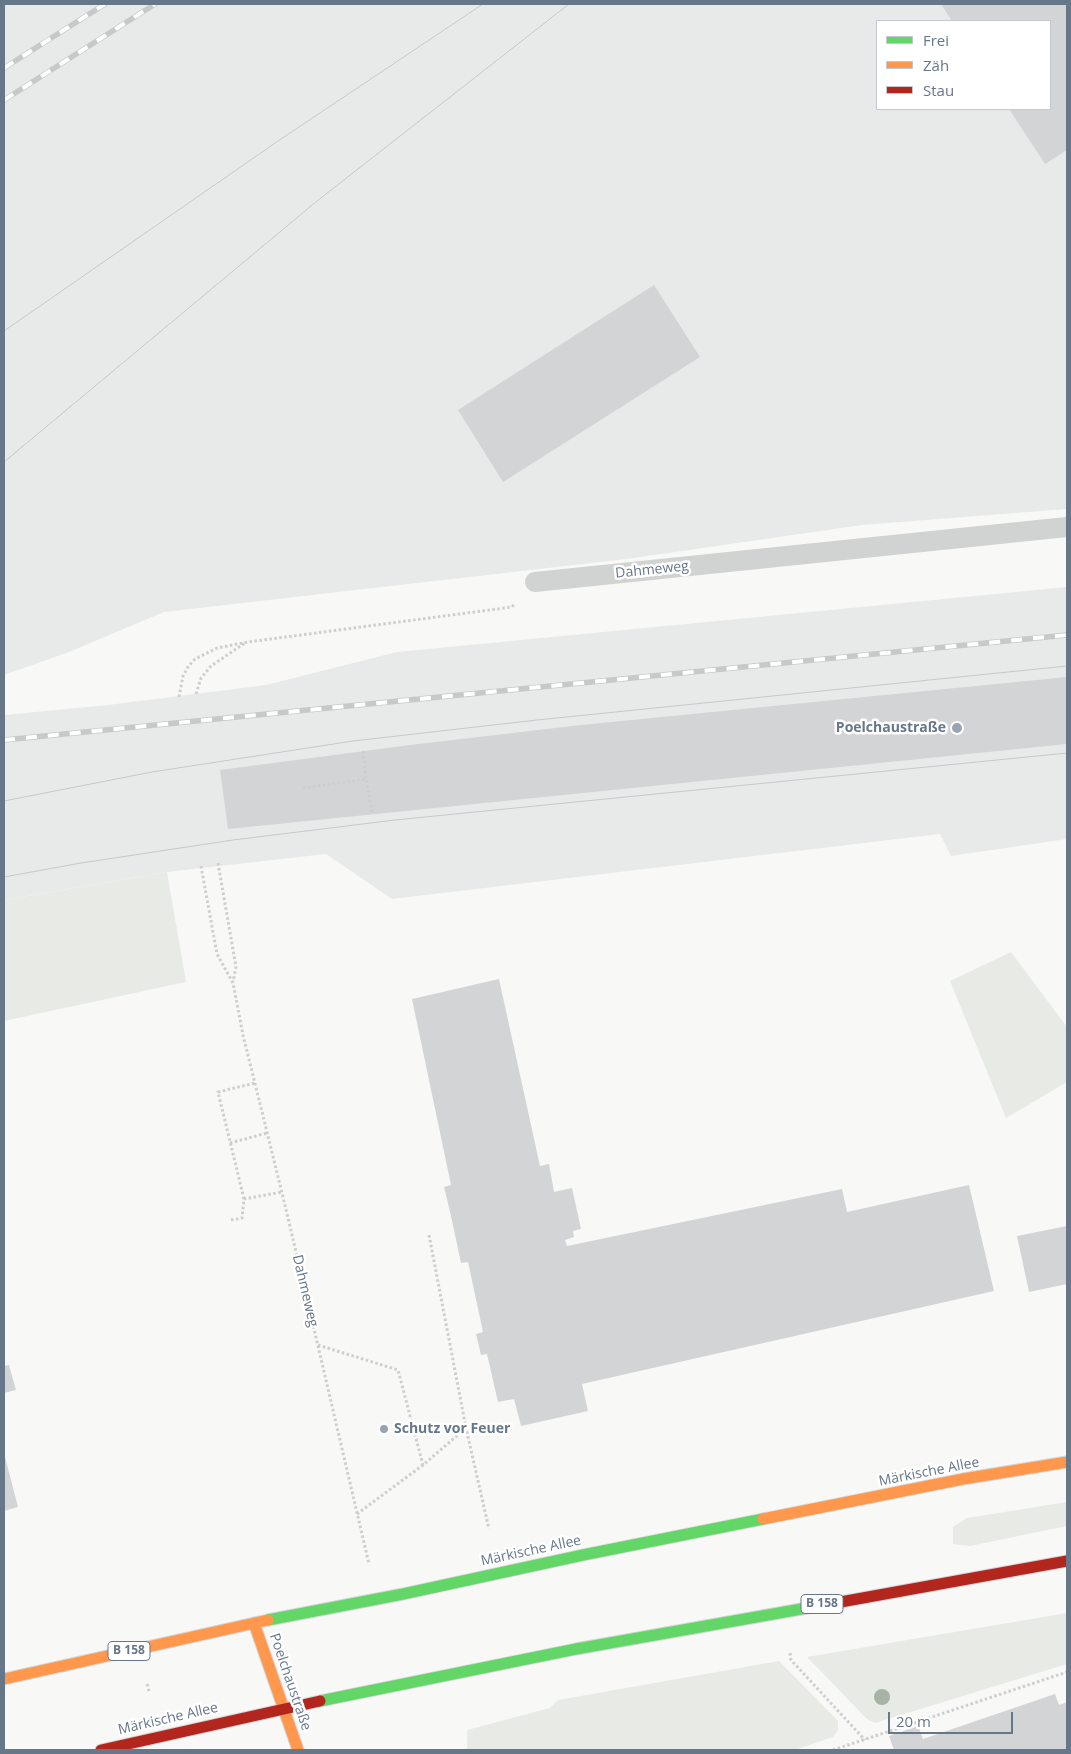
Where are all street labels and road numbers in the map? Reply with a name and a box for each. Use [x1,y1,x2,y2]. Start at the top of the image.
street label: Dahmeweg [614,558,690,582]
street label: Dahmeweg [289,1253,321,1329]
street label: Märkische Allee [877,1454,981,1490]
street label: Märkische Allee [479,1532,583,1570]
road number: B 158 [801,1595,843,1614]
street label: Poelchaustraße [266,1631,314,1733]
road number: B 158 [108,1642,150,1660]
street label: Märkische Allee [116,1699,220,1739]

